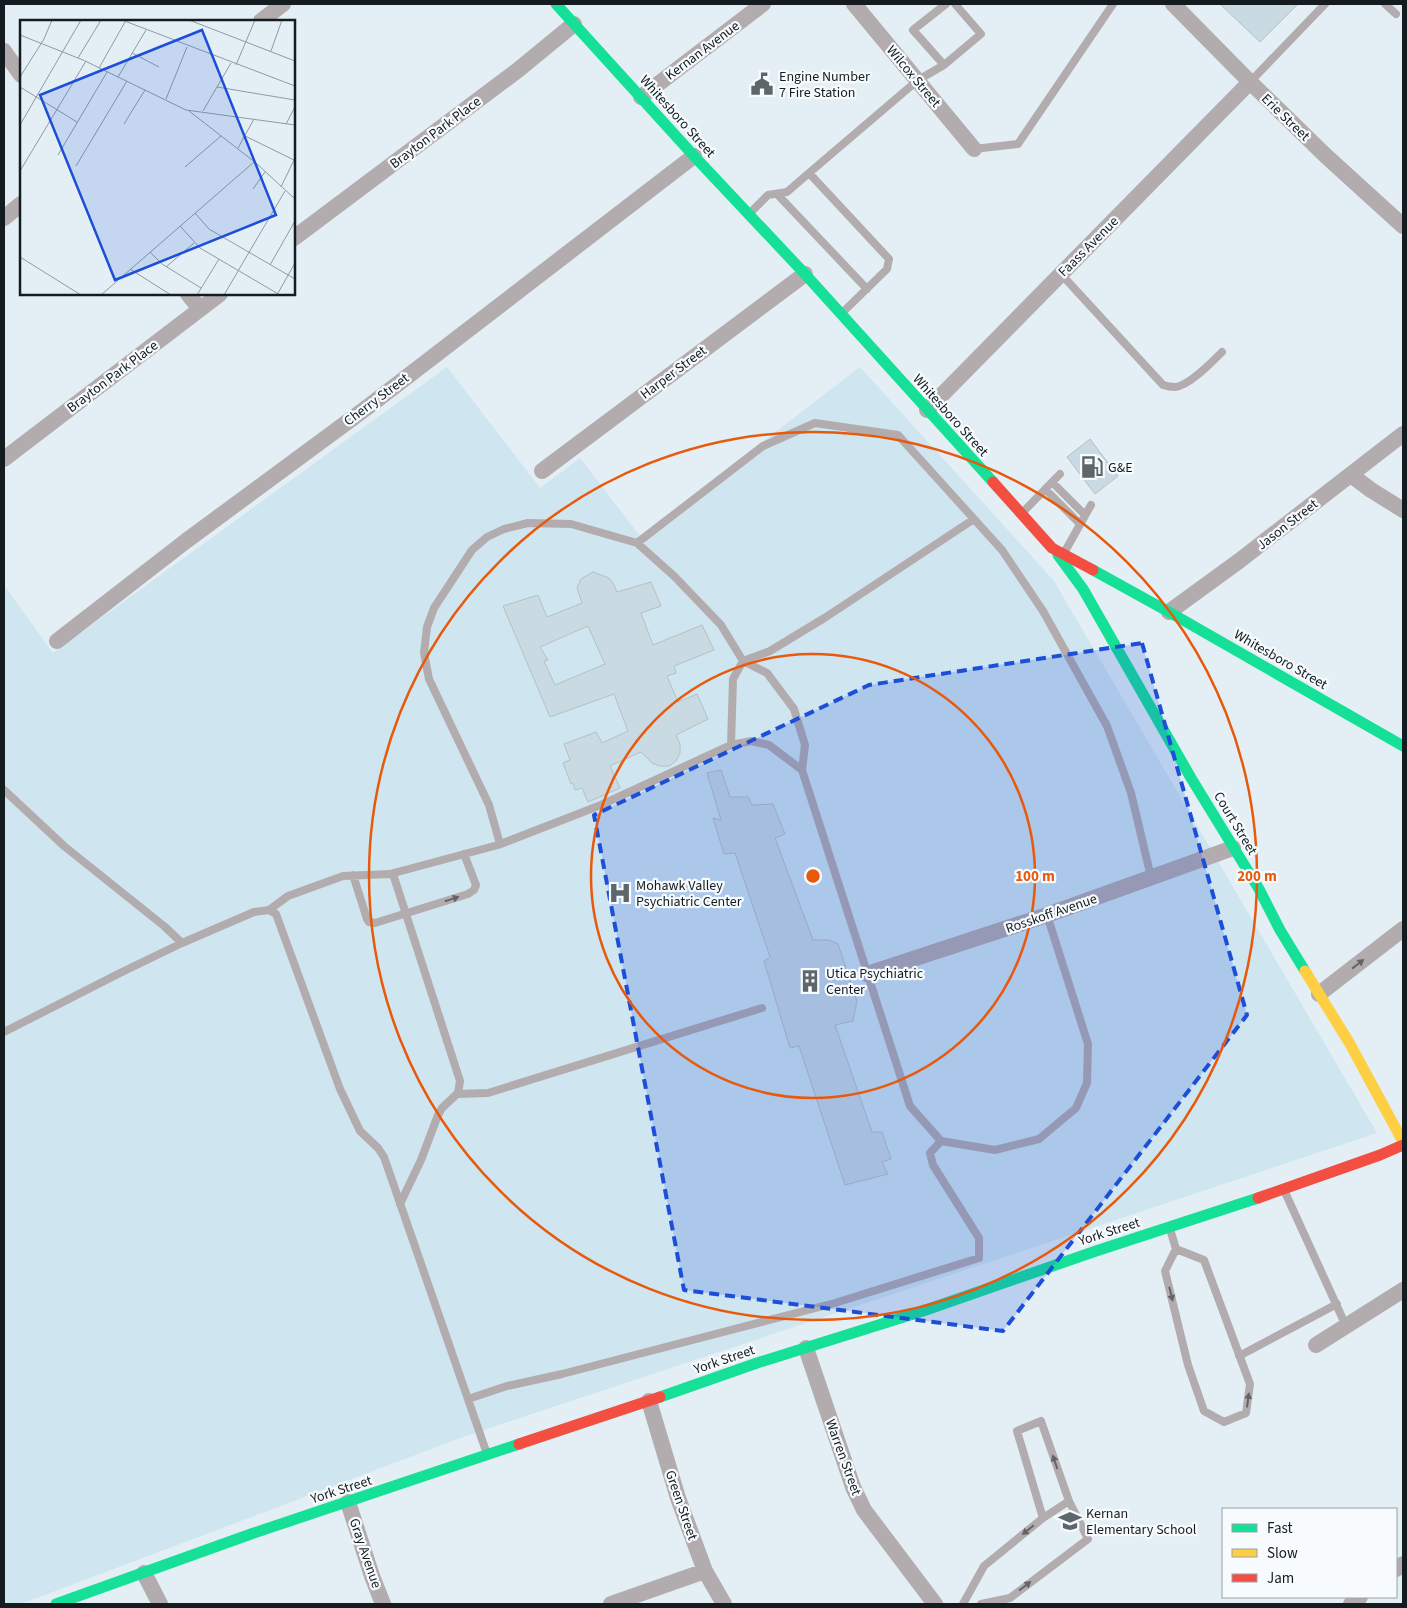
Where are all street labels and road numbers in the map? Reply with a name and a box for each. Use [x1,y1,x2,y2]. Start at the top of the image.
street label: Kernan Avenue [661,16,744,85]
street label: Wilcox Street [881,41,945,112]
street label: Whitesboro Street [635,71,720,163]
street label: Erie Street [1257,90,1314,146]
street label: Brayton Park Place [386,92,485,174]
street label: Faass Avenue [1054,212,1123,281]
street label: Brayton Park Place [63,336,162,418]
street label: Harper Street [636,341,711,404]
street label: Cherry Street [340,368,414,431]
street label: Whitesboro Street [908,370,993,462]
street label: Jason Street [1253,494,1323,555]
street label: Whitesboro Street [1230,625,1331,695]
street label: Court Street [1208,788,1262,859]
street label: Rosskoff Avenue [1003,889,1100,939]
street label: York Street [1075,1213,1143,1252]
street label: York Street [690,1340,758,1380]
street label: Warren Street [820,1416,866,1499]
street label: Green Street [660,1468,702,1543]
street label: York Street [307,1471,375,1510]
street label: Gray Avenue [344,1516,386,1591]

